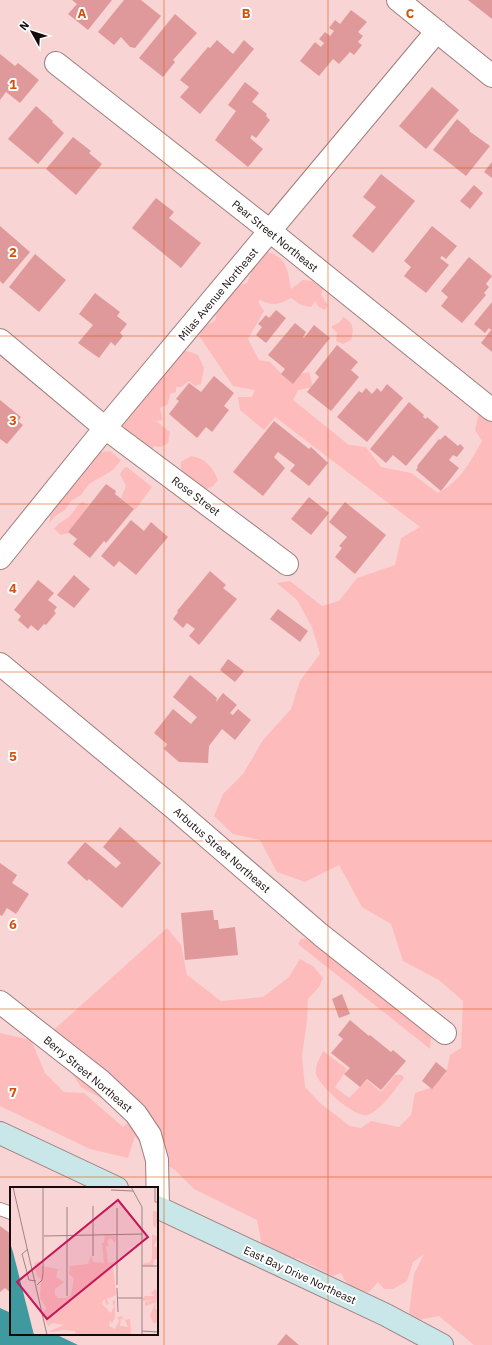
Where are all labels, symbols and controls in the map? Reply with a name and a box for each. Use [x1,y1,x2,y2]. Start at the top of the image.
text: A [78,5,87,22]
text: B [242,5,251,22]
text: C [406,5,415,22]
north arrow [12,12,52,52]
text: N [16,18,32,33]
text: 1 [9,76,17,93]
street label: Pear Street Northeast [229,197,321,275]
text: 2 [9,244,17,261]
street label: Milas Avenue Northeast [175,245,261,343]
text: 3 [9,412,17,429]
street label: Rose Street [169,473,223,519]
text: 4 [9,580,17,597]
text: 5 [9,748,17,765]
street label: Arbutus Street Northeast [171,804,273,896]
text: 6 [9,916,17,933]
street label: Berry Street Northeast [41,1033,135,1115]
text: 7 [9,1084,17,1101]
inset map [10,1187,158,1335]
street label: East Bay Drive Northeast [242,1243,359,1307]

